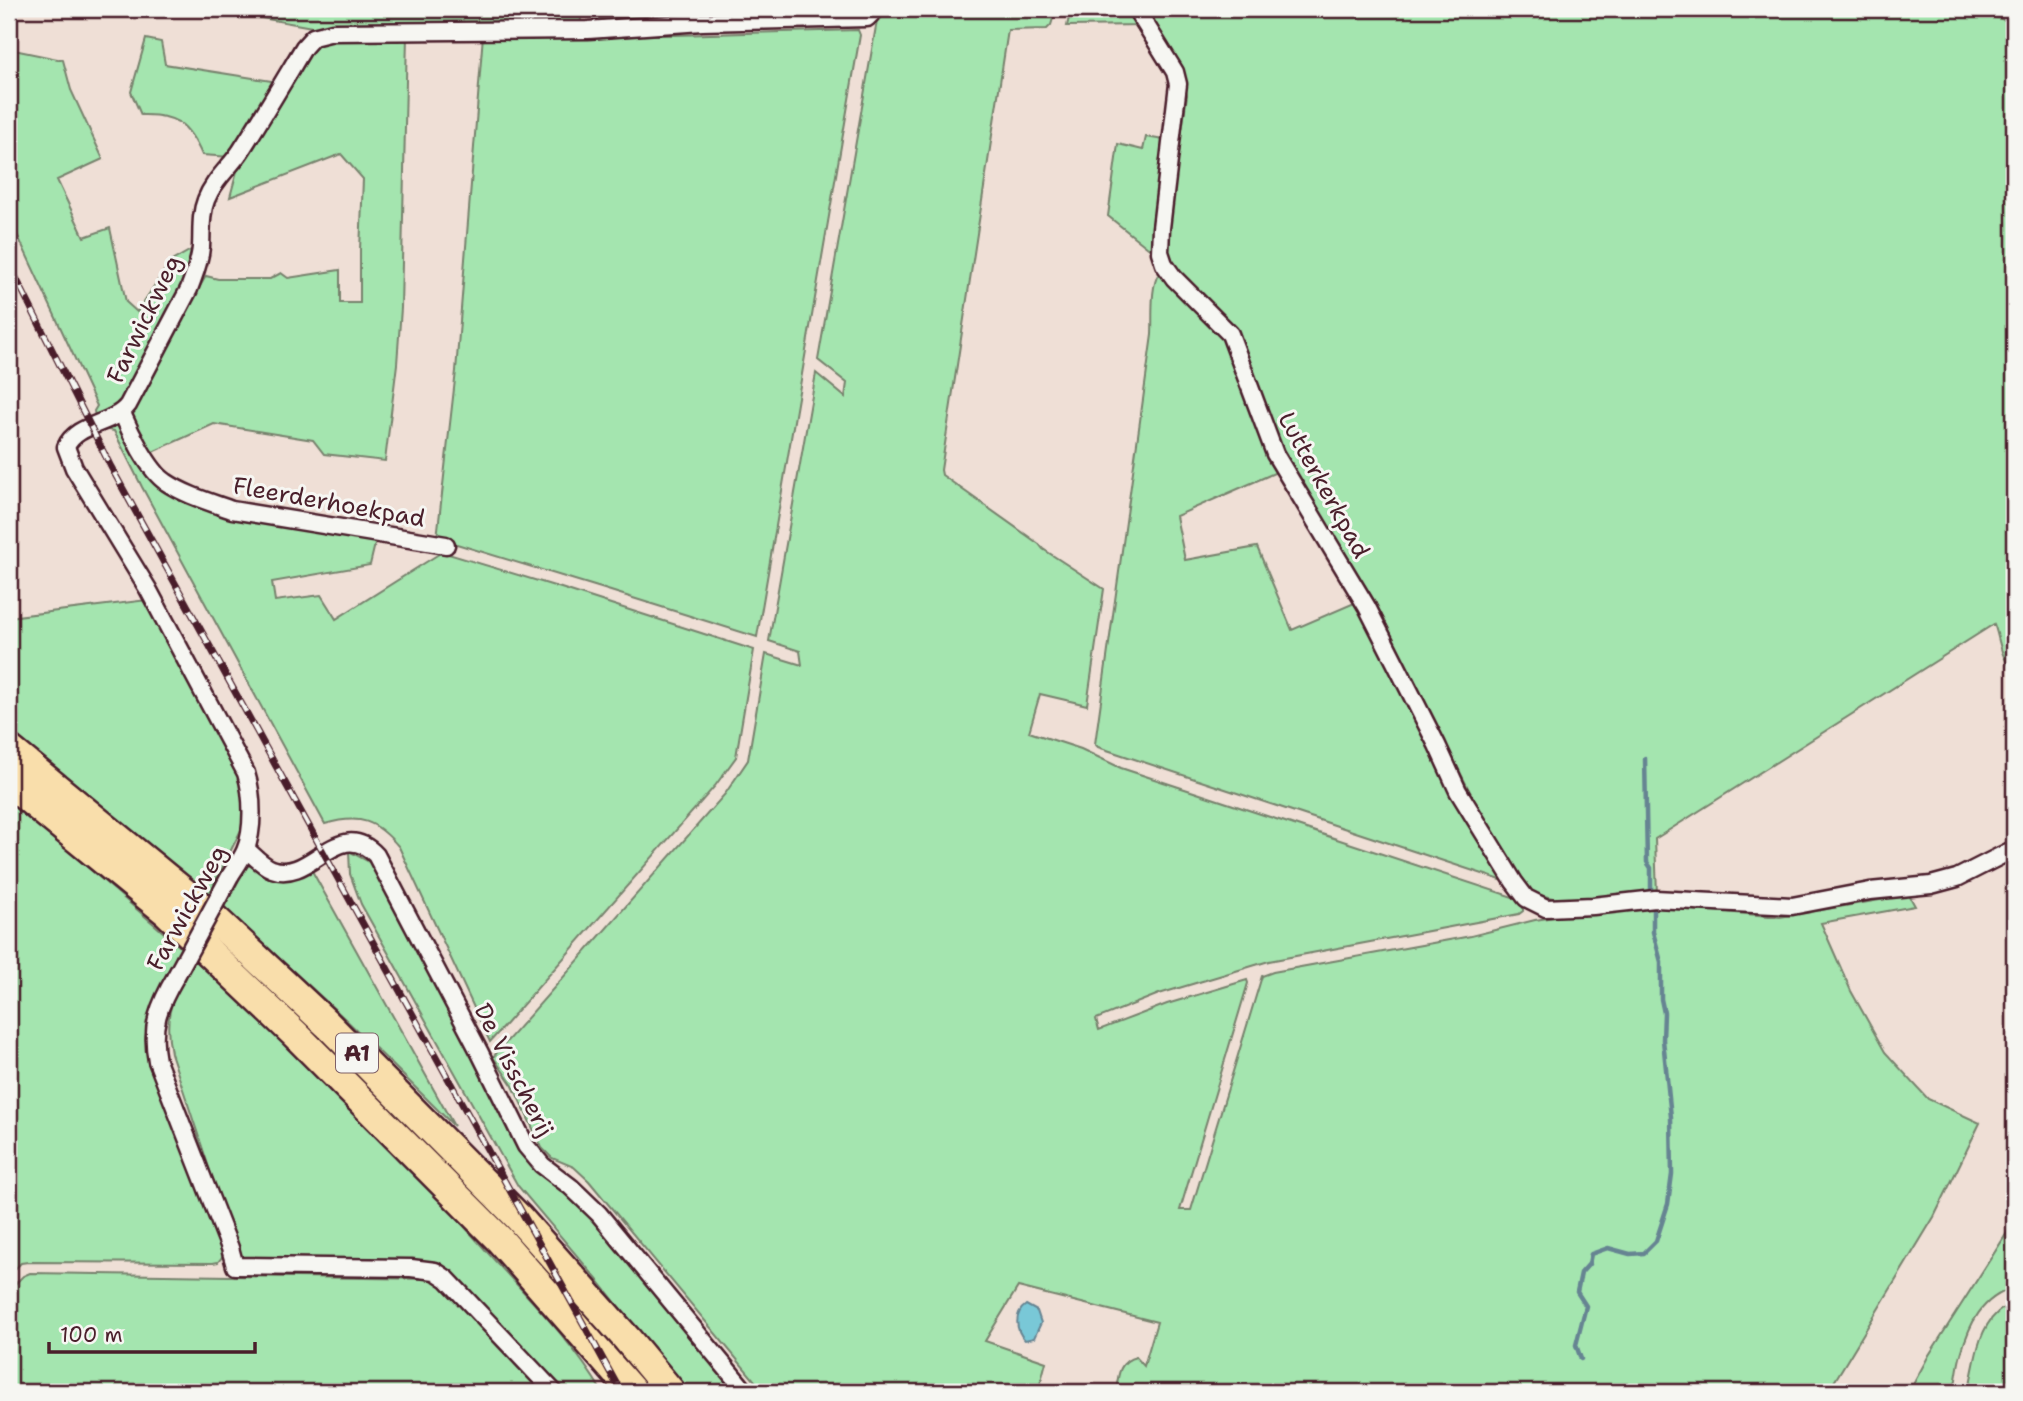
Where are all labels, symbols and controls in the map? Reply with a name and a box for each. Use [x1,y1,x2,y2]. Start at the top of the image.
street label: Farwickweg [99,250,189,388]
street label: Lutterkerkpad [1271,406,1377,564]
street label: Fleerderhoekpad [230,469,428,535]
street label: Farwickweg [139,840,235,976]
street label: De Visscherij [467,998,561,1142]
road number: A1 [336,1034,378,1072]
scale bar [49,1310,256,1354]
text: 100 m [60,1321,123,1349]

